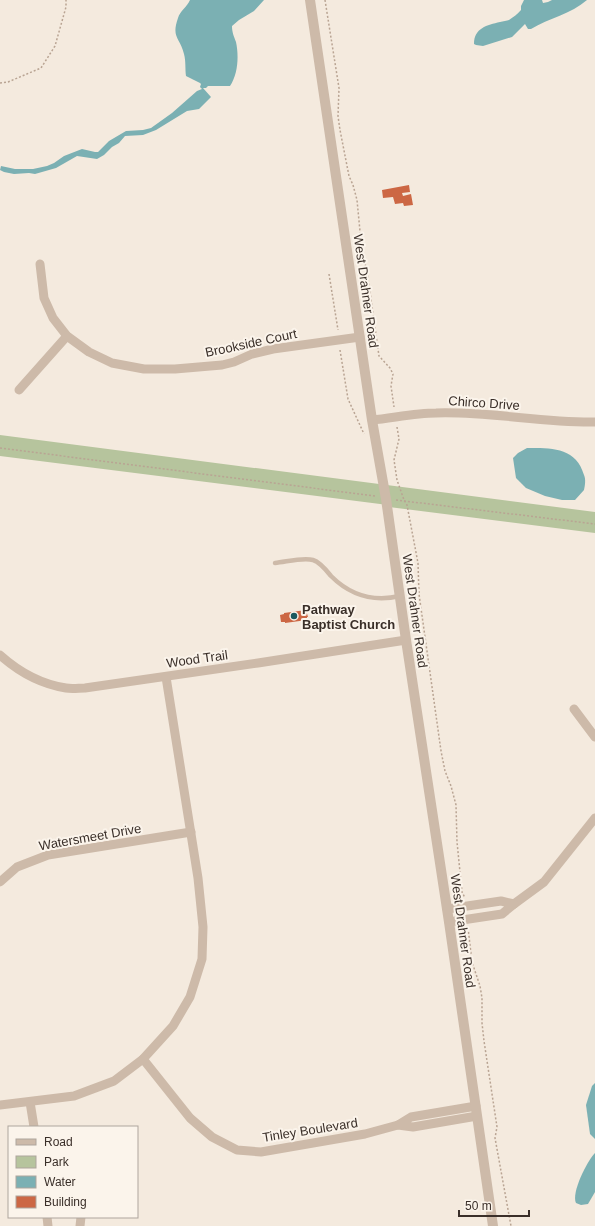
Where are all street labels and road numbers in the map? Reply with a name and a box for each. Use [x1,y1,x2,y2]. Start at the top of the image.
street label: West Drahner Road [351,233,381,349]
street label: Brookside Court [204,326,299,360]
street label: Chirco Drive [448,393,520,413]
street label: West Drahner Road [400,553,430,669]
street label: Wood Trail [165,647,229,671]
street label: Watersmeet Drive [38,821,142,853]
street label: West Drahner Road [448,873,478,989]
street label: Tinley Boulevard [261,1115,359,1145]

